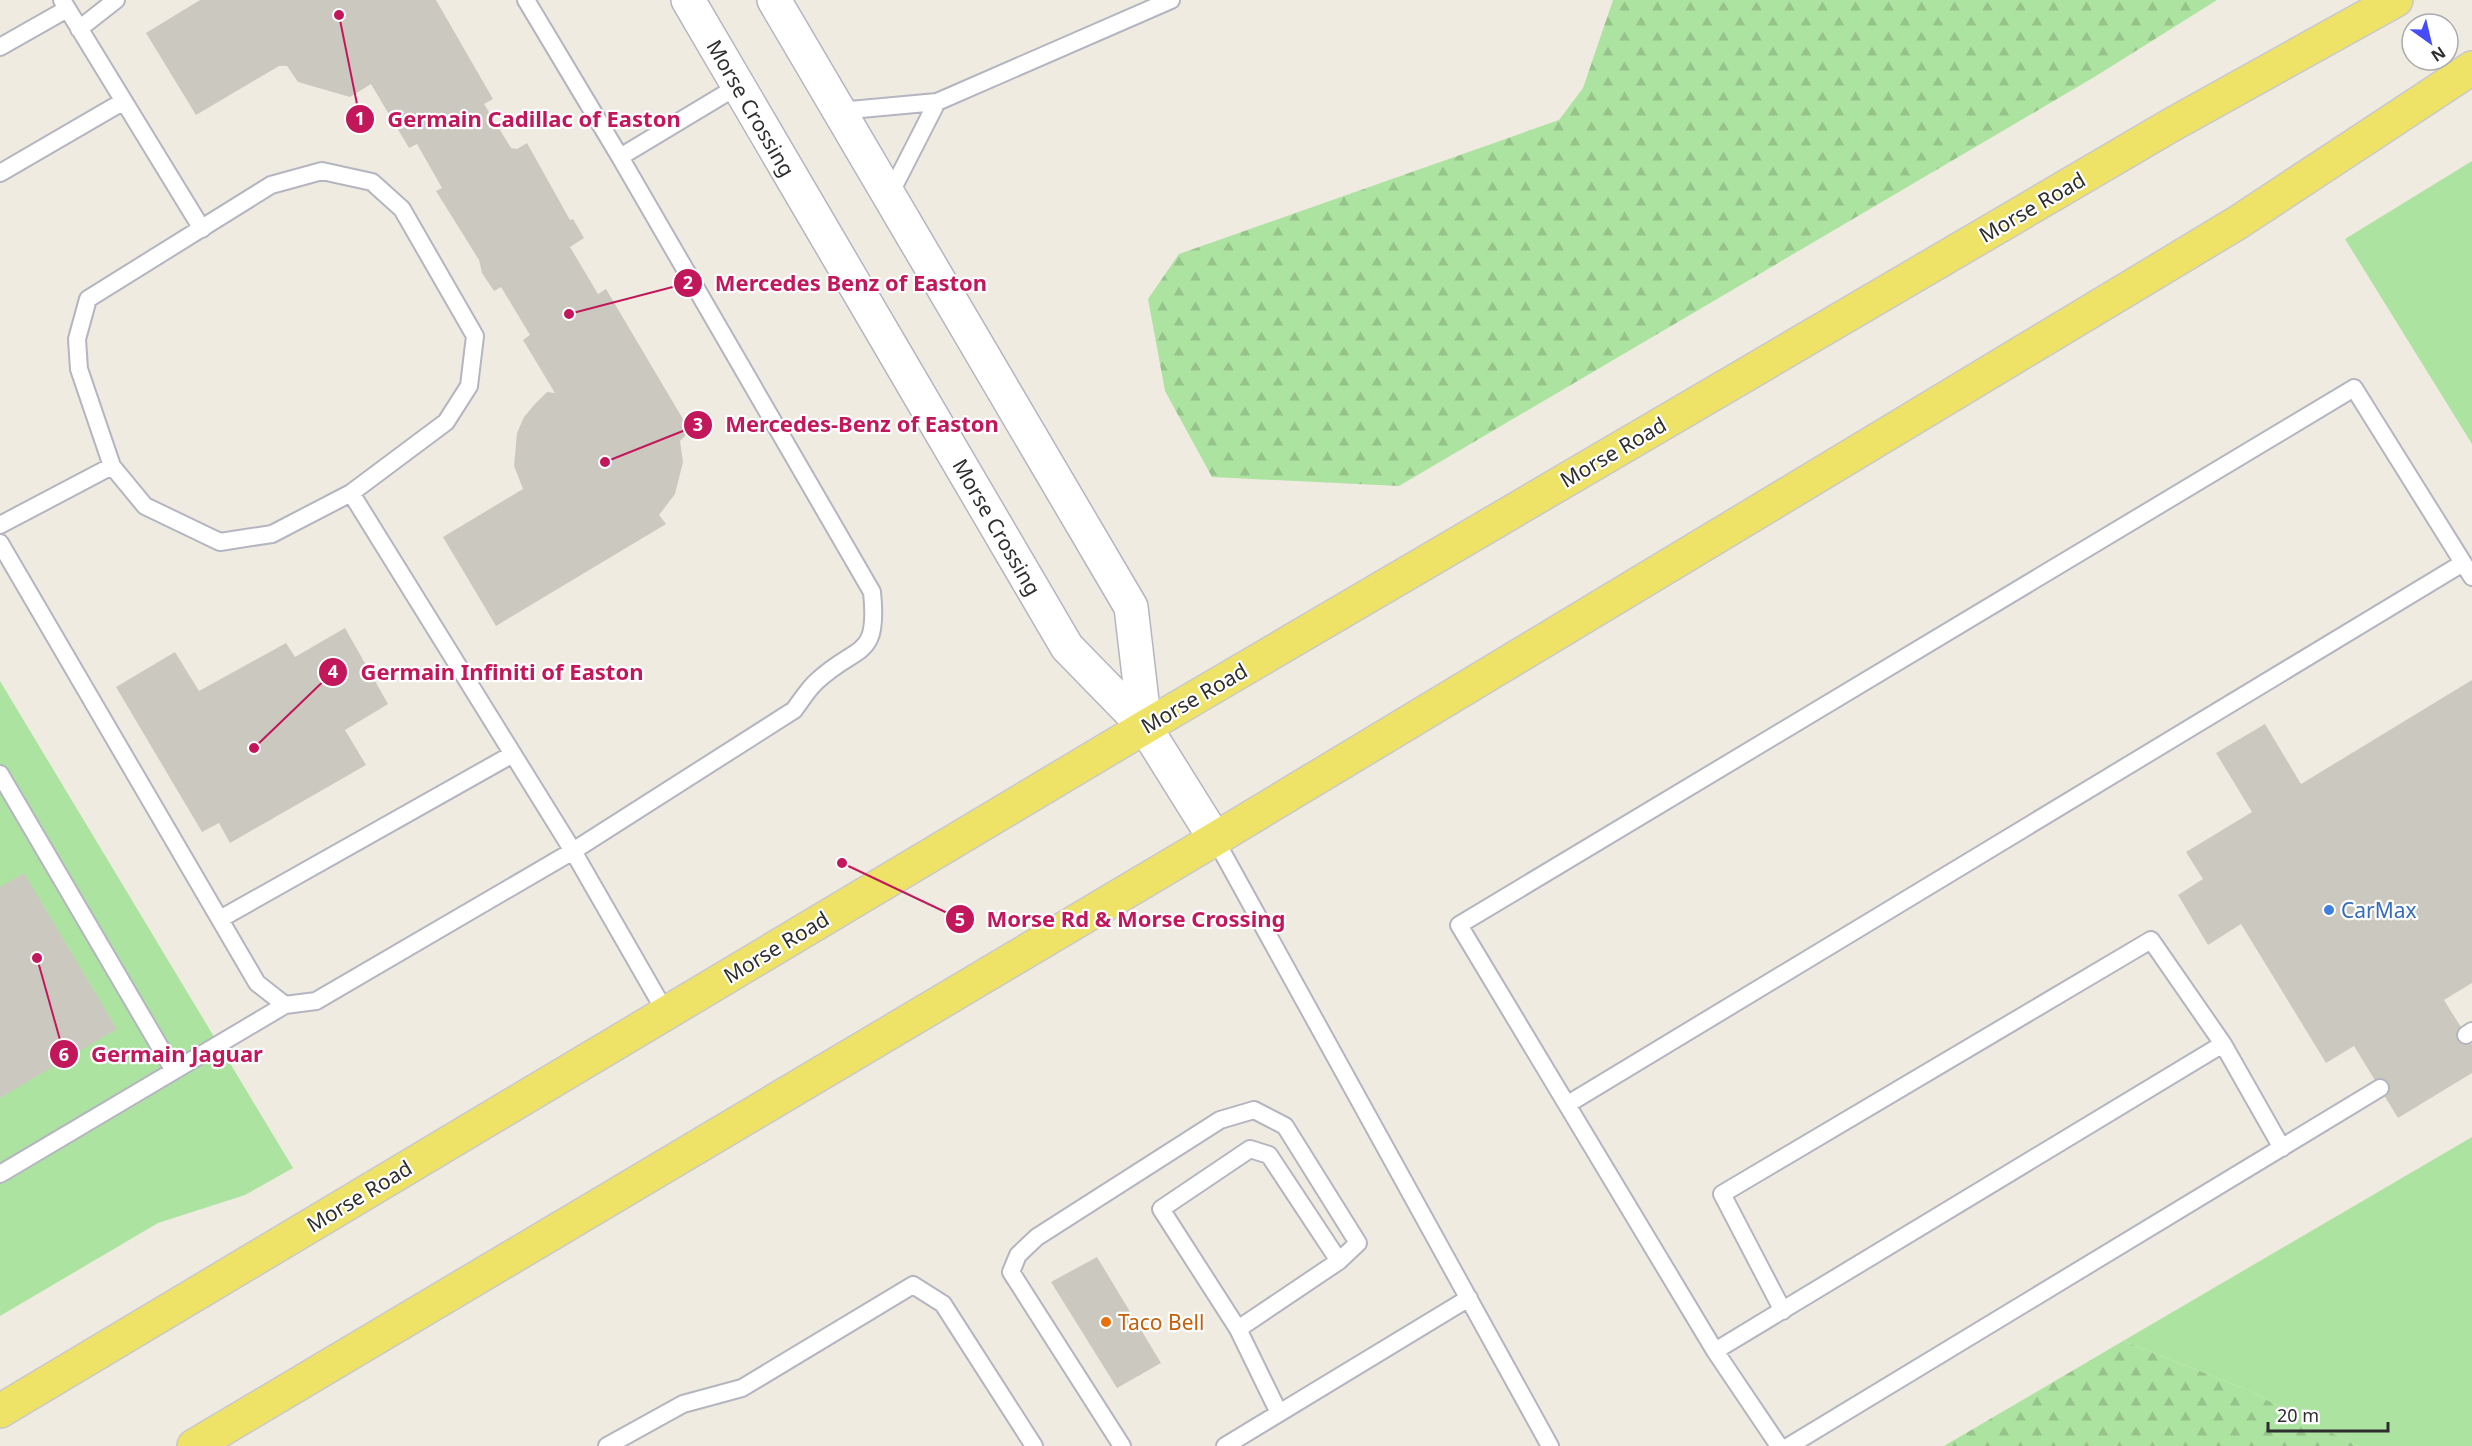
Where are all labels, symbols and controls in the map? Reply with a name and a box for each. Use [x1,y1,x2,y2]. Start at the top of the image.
north arrow [2400,12,2460,72]
street label: Morse Crossing [701,35,801,181]
text: N [2427,42,2450,67]
callout: Germain Cadillac of Easton [345,99,693,139]
text: Germain Cadillac of Easton [387,103,681,133]
text: 1 [355,106,365,130]
street label: Morse Road [1974,165,2090,249]
callout: Mercedes Benz of Easton [673,263,999,303]
text: Mercedes Benz of Easton [715,267,987,297]
text: 2 [683,270,693,294]
callout: Mercedes-Benz of Easton [683,405,1011,445]
text: Mercedes-Benz of Easton [725,408,999,438]
street label: Morse Road [1555,410,1671,494]
text: 3 [693,412,703,436]
street label: Morse Crossing [947,454,1047,600]
callout: Germain Infiniti of Easton [318,652,655,692]
text: Germain Infiniti of Easton [361,656,643,686]
street label: Morse Road [1136,656,1252,740]
text: 4 [328,659,338,683]
place label: CarMax [2341,896,2417,924]
callout: Morse Rd & Morse Crossing [945,899,1298,939]
text: Morse Rd & Morse Crossing [987,903,1285,933]
marker: CarMax [2322,903,2336,917]
street label: Morse Road [718,905,834,989]
text: 5 [955,907,965,931]
callout: Germain Jaguar [49,1034,275,1074]
text: Germain Jaguar [91,1038,263,1068]
text: 6 [59,1042,69,1066]
street label: Morse Road [301,1154,417,1238]
place label: Taco Bell [1118,1308,1204,1336]
marker: Taco Bell [1099,1315,1113,1329]
scale bar [2268,1395,2388,1433]
text: 20 m [2277,1403,2319,1427]

